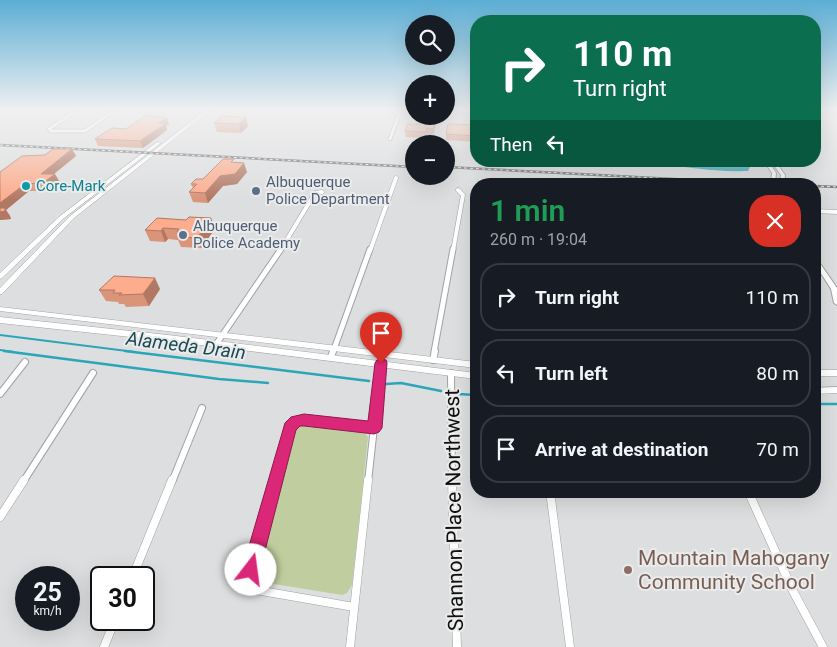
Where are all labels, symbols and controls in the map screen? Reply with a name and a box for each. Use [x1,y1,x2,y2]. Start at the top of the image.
map controls [405,15,455,185]
button: search [405,15,455,65]
text: 110 m [573,34,672,75]
icon: right [490,35,555,100]
button: + [405,75,455,125]
text: Turn right [573,76,667,101]
icon: left [542,130,570,158]
text: Then [490,133,532,156]
button: − [405,135,455,185]
place label: Albuquerque Police Department [266,173,390,208]
place label: Core-Mark [36,177,106,195]
marker: Core-Mark [20,180,32,192]
marker: Albuquerque Police Department [250,185,262,197]
text: 1 min [490,193,565,228]
button: close [749,195,801,247]
place label: Albuquerque Police Academy [193,217,300,252]
marker: Albuquerque Police Academy [177,229,189,241]
text: 260 m · 19:04 [490,230,587,249]
icon: right [492,283,520,311]
text: Turn right [535,286,619,309]
text: 110 m [746,286,799,309]
pin [360,312,402,363]
icon: arrive [367,319,395,347]
water label: Alameda Drain [124,327,247,364]
icon: left [492,359,520,387]
text: Turn left [535,362,608,385]
text: 80 m [756,362,799,385]
street label: Shannon Place Northwest [440,389,468,631]
icon: arrive [492,435,520,463]
text: Arrive at destination [535,438,708,461]
text: 70 m [756,438,799,461]
position arrow [224,543,276,595]
place label: Mountain Mahogany Community School [638,546,830,594]
marker: Mountain Mahogany Community School [622,564,634,576]
speed limit sign: 30 [90,566,155,631]
text: 25 [33,578,62,607]
text: km/h [33,604,62,618]

